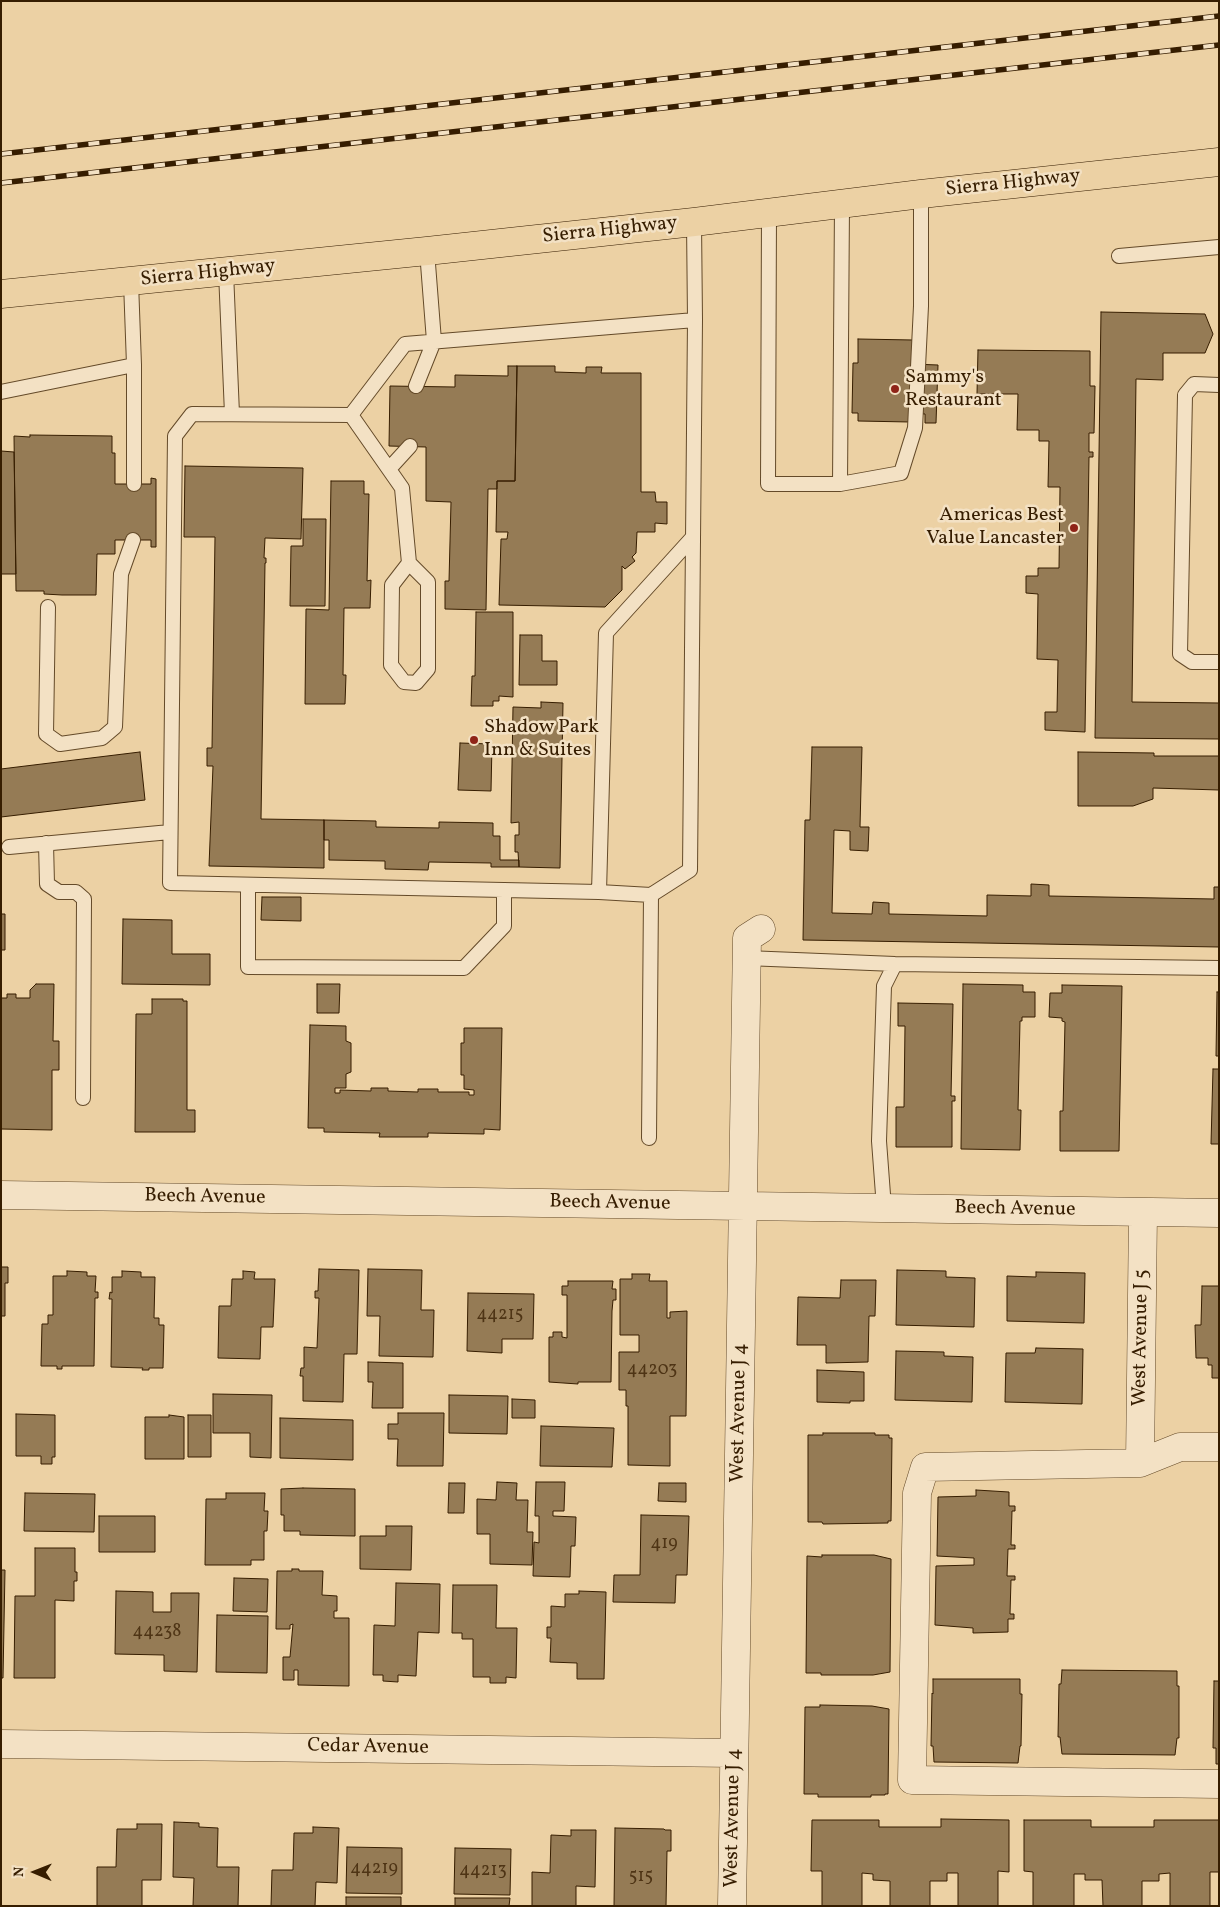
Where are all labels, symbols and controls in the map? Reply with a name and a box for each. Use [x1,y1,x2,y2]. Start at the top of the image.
street label: Sierra Highway [944,165,1082,203]
street label: Sierra Highway [541,212,679,250]
street label: Sierra Highway [139,255,277,293]
place label: Sammy's Restaurant [905,366,1002,413]
marker: Sammy's Restaurant [889,383,901,395]
place label: Americas Best Value Lancaster [926,504,1064,551]
marker: Americas Best Value Lancaster [1068,522,1080,534]
place label: Shadow Park Inn & Suites [484,716,599,763]
marker: Shadow Park Inn & Suites [468,734,480,746]
street label: Beech Avenue [144,1185,266,1211]
street label: Beech Avenue [549,1191,671,1217]
street label: Beech Avenue [954,1197,1076,1223]
street label: West Avenue J 5 [1129,1269,1155,1407]
house number: 44215 [477,1305,523,1327]
street label: West Avenue J 4 [727,1343,753,1483]
house number: 44203 [627,1360,677,1382]
house number: 419 [650,1534,678,1556]
house number: 44238 [133,1622,181,1644]
street label: Cedar Avenue [307,1735,429,1761]
street label: West Avenue J 4 [721,1748,747,1888]
north arrow [10,1847,60,1897]
house number: 44219 [350,1859,398,1881]
house number: 44213 [459,1861,507,1883]
text: N [10,1866,29,1877]
house number: 515 [629,1867,653,1889]

